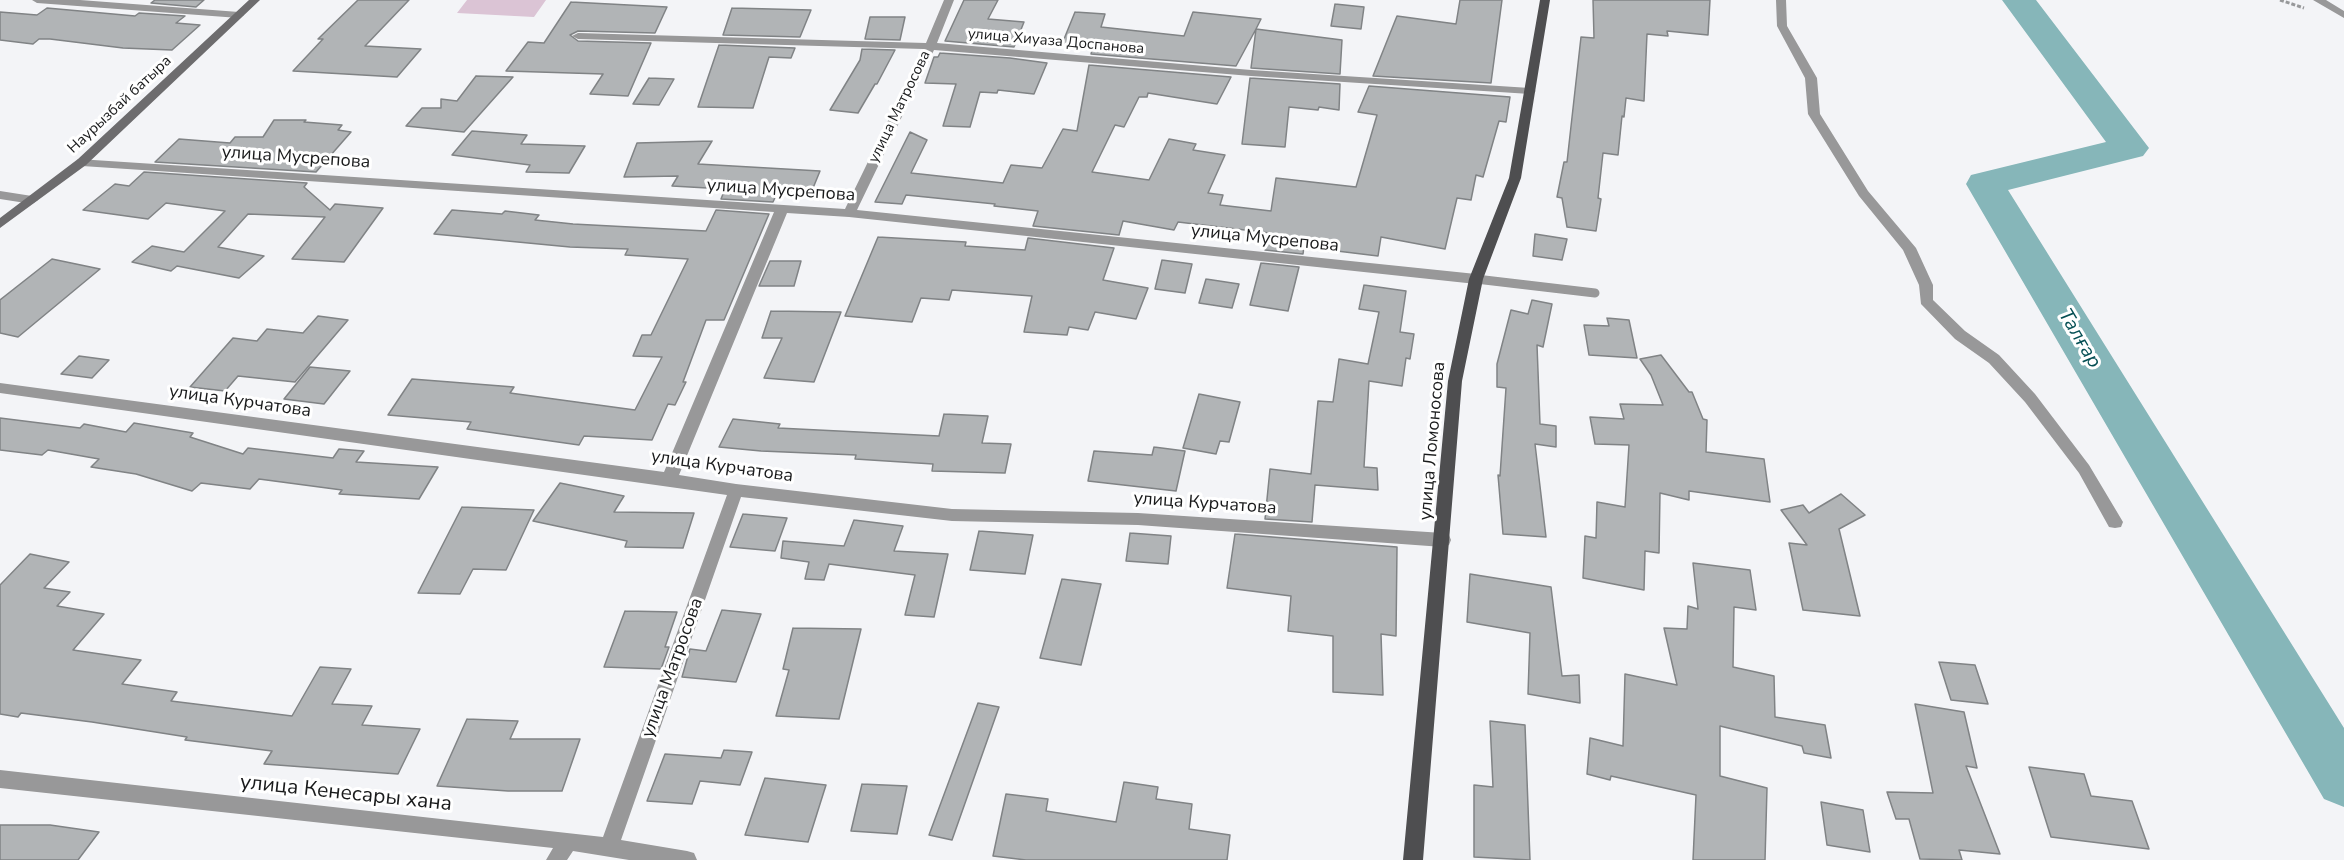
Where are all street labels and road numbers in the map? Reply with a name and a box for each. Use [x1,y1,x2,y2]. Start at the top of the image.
street label: улица Хиуаза Доспанова [967,25,1145,59]
street label: улица Матросова [865,48,935,166]
street label: Наурызбай батыра [64,52,176,158]
street label: улица Мусрепова [221,142,371,174]
street label: улица Мусрепова [706,175,856,207]
street label: улица Мусрепова [1190,220,1340,258]
street label: улица Ломоносова [1415,361,1451,521]
street label: улица Курчатова [168,381,312,423]
street label: улица Курчатова [650,446,794,488]
street label: улица Курчатова [1133,488,1277,520]
street label: улица Матросова [638,595,708,741]
street label: улица Кенесары хана [239,770,453,818]

